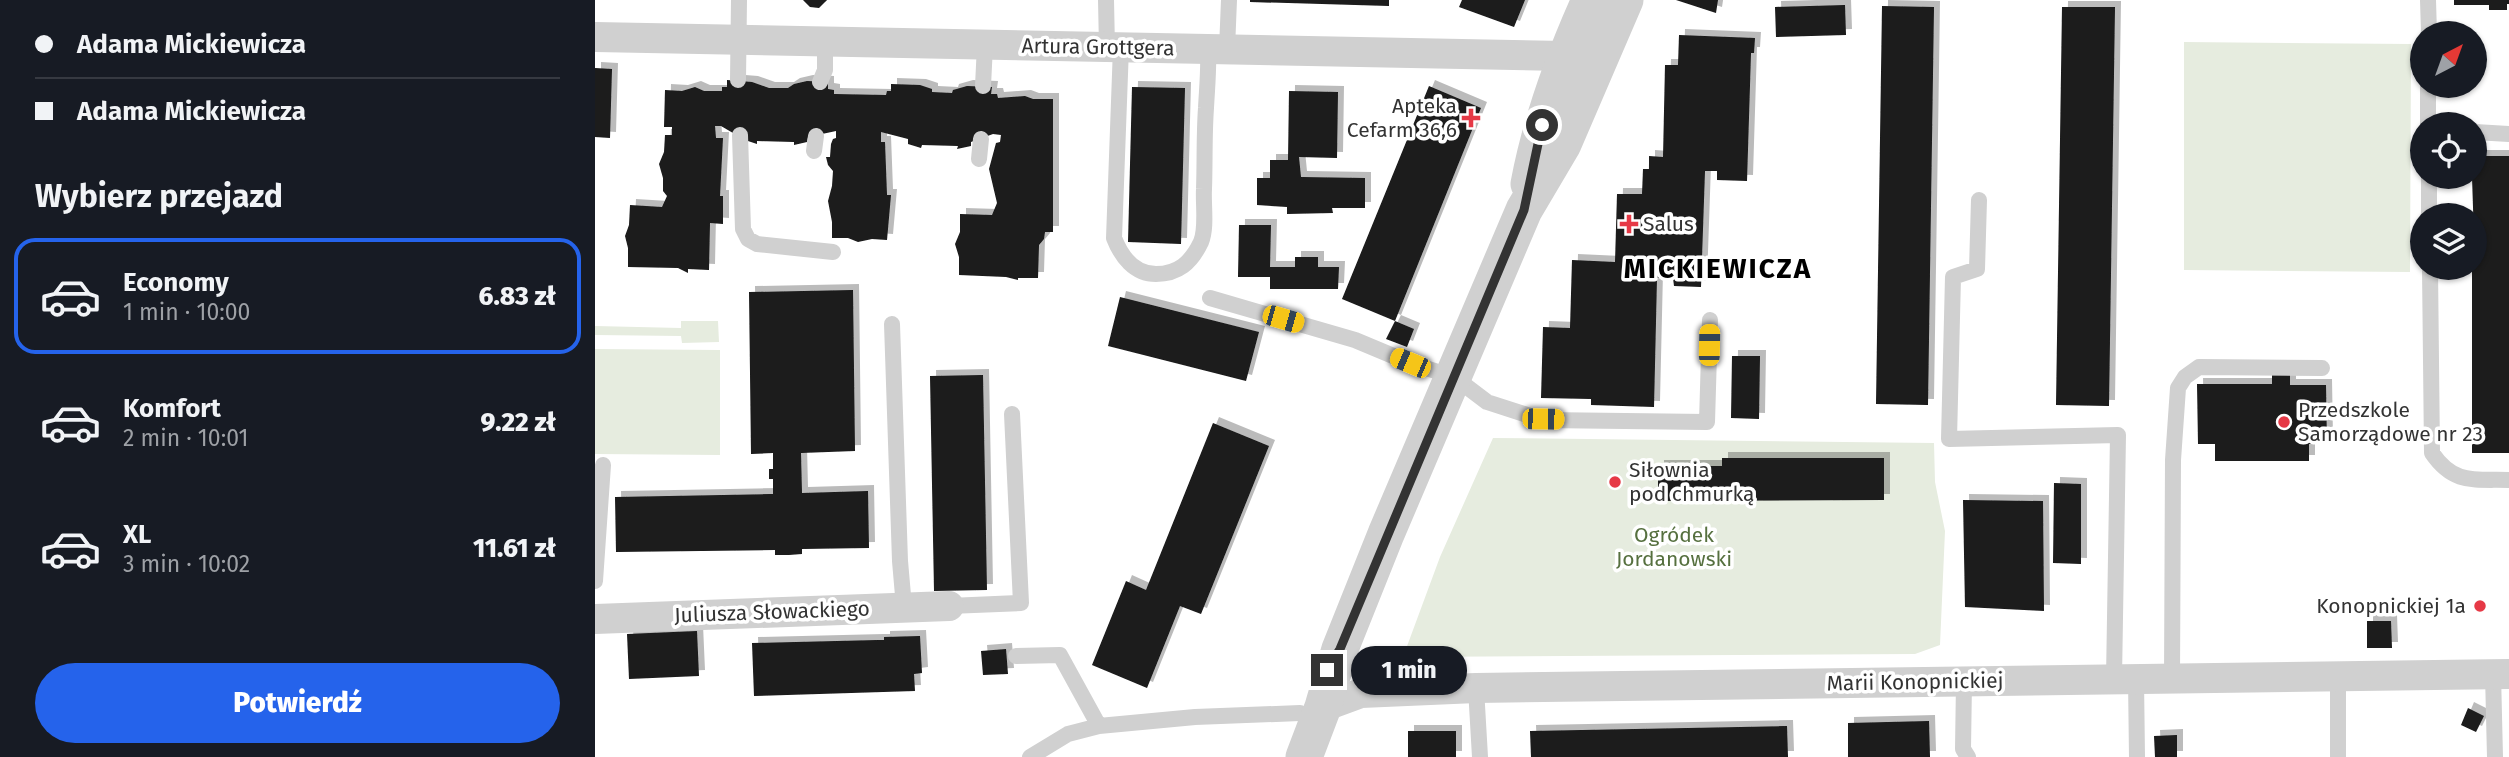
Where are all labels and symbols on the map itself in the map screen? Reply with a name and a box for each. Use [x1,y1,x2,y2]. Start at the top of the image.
north arrow [2410,21,2487,98]
street label: Artura Grottgera [1021,33,1175,61]
place label: Apteka Cefarm 36,6 [1347,93,1457,143]
route start [1526,109,1558,141]
marker: Apteka Cefarm 36,6 [1463,110,1479,126]
place label: Salus [1643,211,1694,237]
marker: Salus [1621,216,1637,232]
district label: MICKIEWICZA [1624,252,1812,285]
car [1260,303,1307,335]
car [1699,324,1720,366]
car [1387,345,1434,381]
place label: Przedszkole Samorządowe nr 23 [2298,397,2483,447]
car [1522,408,1565,430]
marker: Przedszkole Samorządowe nr 23 [2276,414,2292,430]
place label: Siłownia pod chmurką [1629,457,1754,507]
marker: Siłownia pod chmurką [1607,474,1623,490]
park label: Ogródek Jordanowski [1616,522,1732,572]
place label: Konopnickiej 1a [2316,593,2466,619]
street label: Juliusza Słowackiego [674,596,870,628]
marker: Konopnickiej 1a [2472,598,2488,614]
callout: 1 min [1351,646,1467,694]
route end [1311,654,1343,686]
street label: Marii Konopnickiej [1826,667,2004,697]

